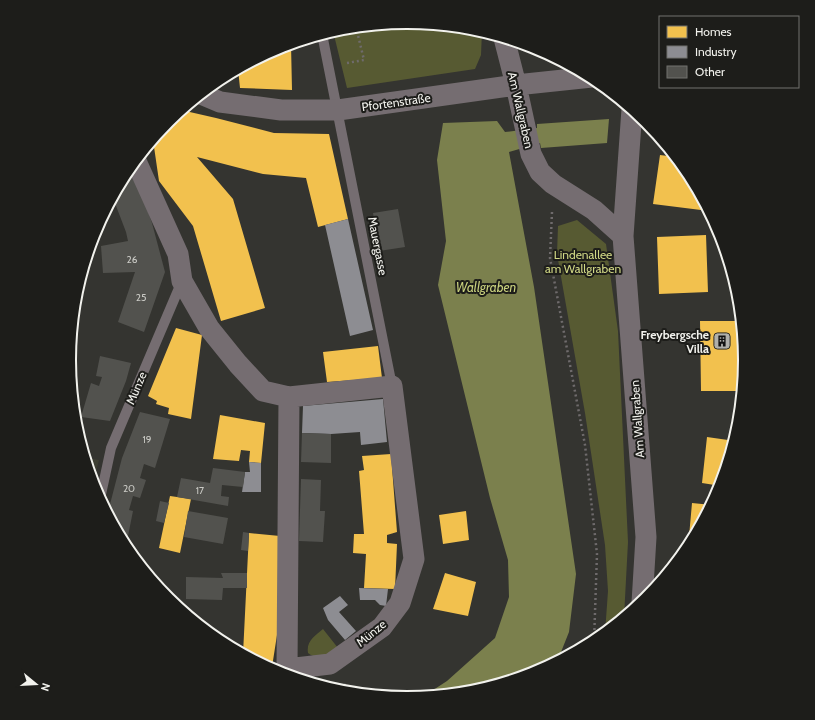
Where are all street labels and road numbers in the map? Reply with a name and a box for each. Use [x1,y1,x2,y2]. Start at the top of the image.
street label: Am Wallgraben [505,70,537,150]
street label: Pfortenstraße [361,90,431,114]
street label: Mauergasse [365,215,391,277]
street label: Münze [122,369,150,407]
street label: Am Wallgraben [627,379,647,458]
street label: Münze [353,616,389,650]

